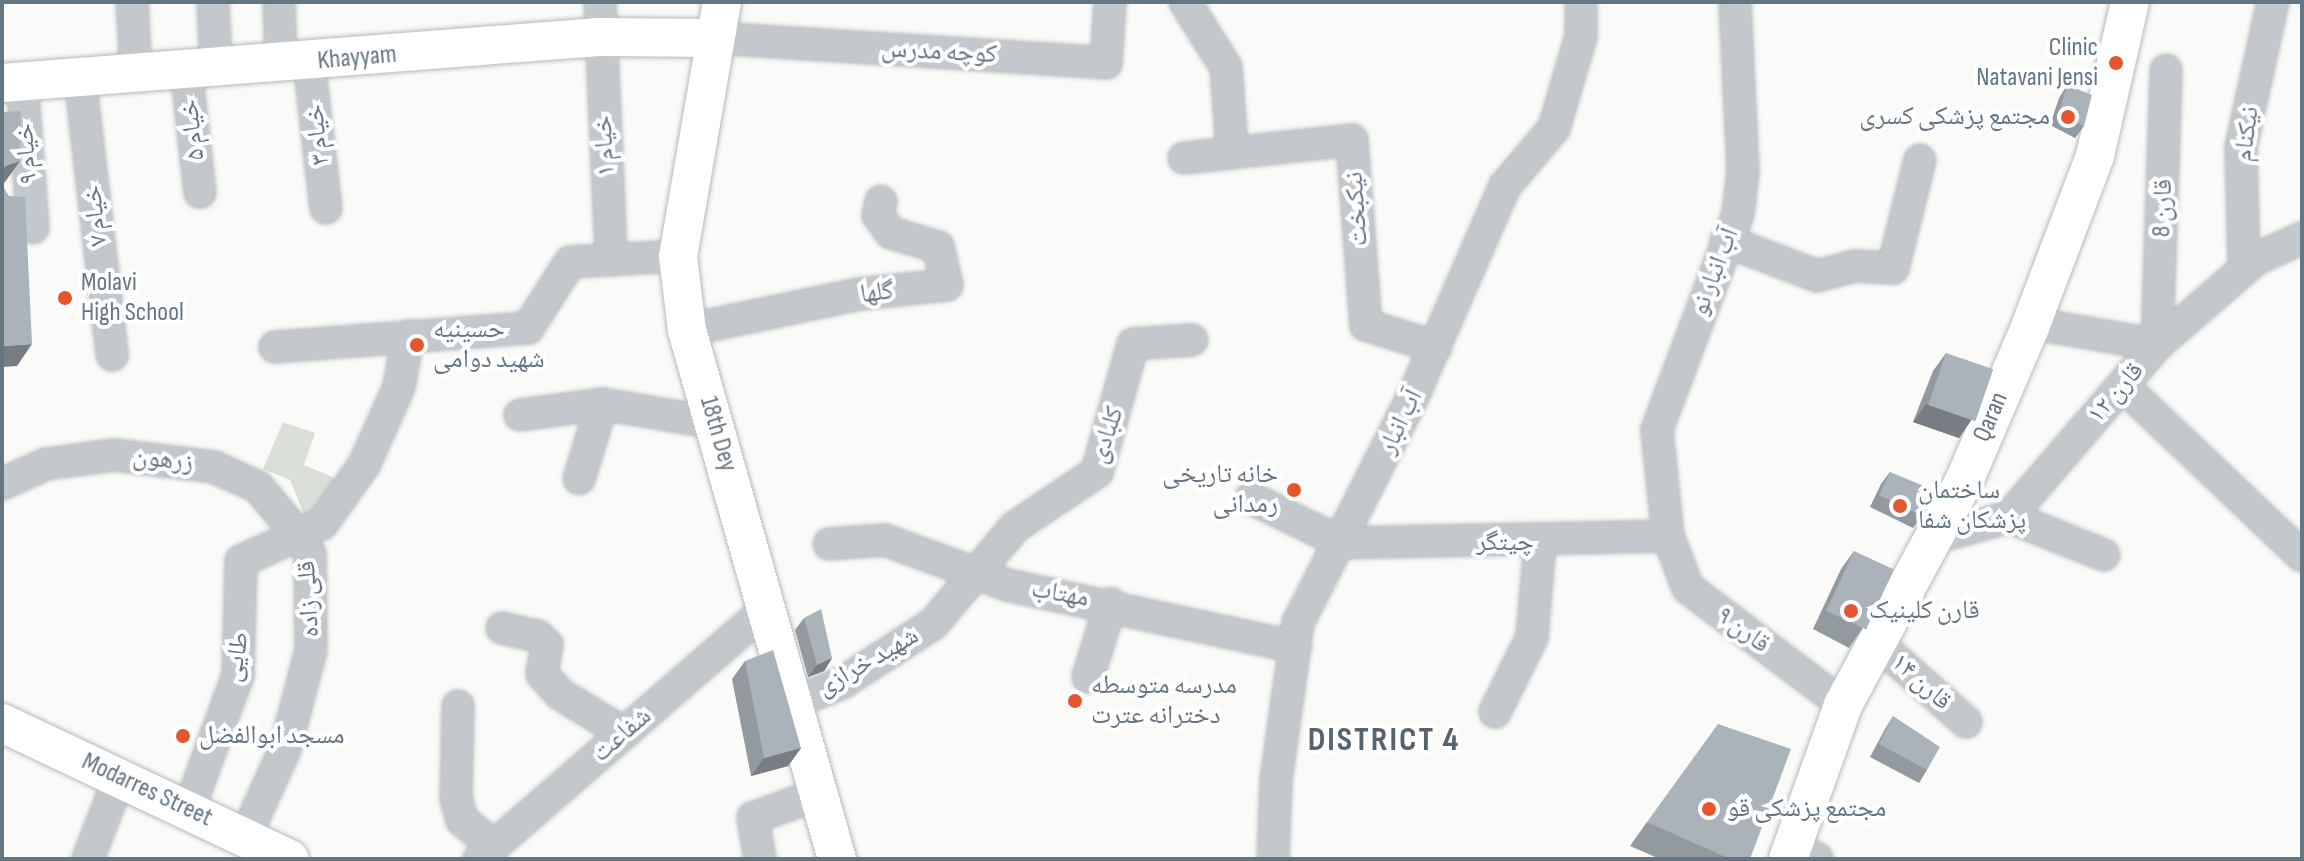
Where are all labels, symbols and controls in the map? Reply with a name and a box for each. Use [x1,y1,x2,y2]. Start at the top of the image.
place label: Clinic Natavani Jensi [1976,32,2098,94]
street label: کوچه مدرس [880,33,998,71]
street label: Khayyam [316,39,398,77]
marker: Clinic Natavani Jensi [2105,52,2127,74]
street label: خیام ۵ [174,98,212,162]
place label: مجتمع پزشکی کسری [1859,101,2050,133]
street label: خیام ۳ [299,103,337,167]
street label: نیکنام [2228,104,2266,164]
marker: مجتمع پزشکی کسری [2057,106,2079,128]
street label: خیام ۱ [588,115,622,177]
street label: خیام ۹ [9,122,45,186]
street label: نیکبخت [1339,171,1375,247]
street label: قارن 8 [2146,178,2180,238]
street label: خیام ۷ [77,184,115,248]
street label: آب انبار نو [1684,224,1746,320]
place label: Molavi High School [81,267,184,328]
street label: گلها [858,275,896,311]
marker: Molavi High School [56,289,74,307]
place label: حسینیه شهید دوامی [433,314,545,376]
marker: حسینیه شهید دوامی [408,336,426,354]
street label: قارن ۱۲ [2081,356,2151,430]
street label: آب انبار [1372,385,1430,459]
street label: Qaran [1967,388,2015,446]
street label: 18th Dey [692,393,744,475]
street label: کلبادی [1083,402,1131,468]
street label: زرهون [131,441,195,479]
place label: خانه تاریخی رمدانی [1162,459,1278,520]
place label: ساختمان پزشکان شفا [1918,475,2026,536]
marker: خانه تاریخی رمدانی [1285,481,1303,499]
marker: ساختمان پزشکان شفا [1889,495,1911,517]
street label: چیتگر [1476,527,1534,559]
street label: قلی زاده [291,560,327,638]
street label: مهتاب [1029,574,1091,614]
place label: قارن کلینیک [1869,595,1980,627]
street label: قارن ٩ [1710,600,1776,660]
marker: قارن کلینیک [1840,600,1862,622]
street label: شهید خرازی [812,620,924,704]
street label: طایی [217,629,257,685]
street label: قارن ۱۴ [1884,647,1958,717]
place label: مدرسه متوسطه دخترانه عترت [1091,670,1237,732]
marker: مدرسه متوسطه دخترانه عترت [1066,692,1084,710]
street label: شفاعت [586,701,658,769]
place label: مسجد ابوالفضل [199,720,345,752]
district label: DISTRICT 4 [1308,720,1460,760]
marker: مسجد ابوالفضل [174,727,192,745]
street label: Modarres Street [77,746,217,834]
place label: مجتمع پزشکی قو [1727,793,1886,825]
marker: مجتمع پزشکی قو [1698,798,1720,820]

